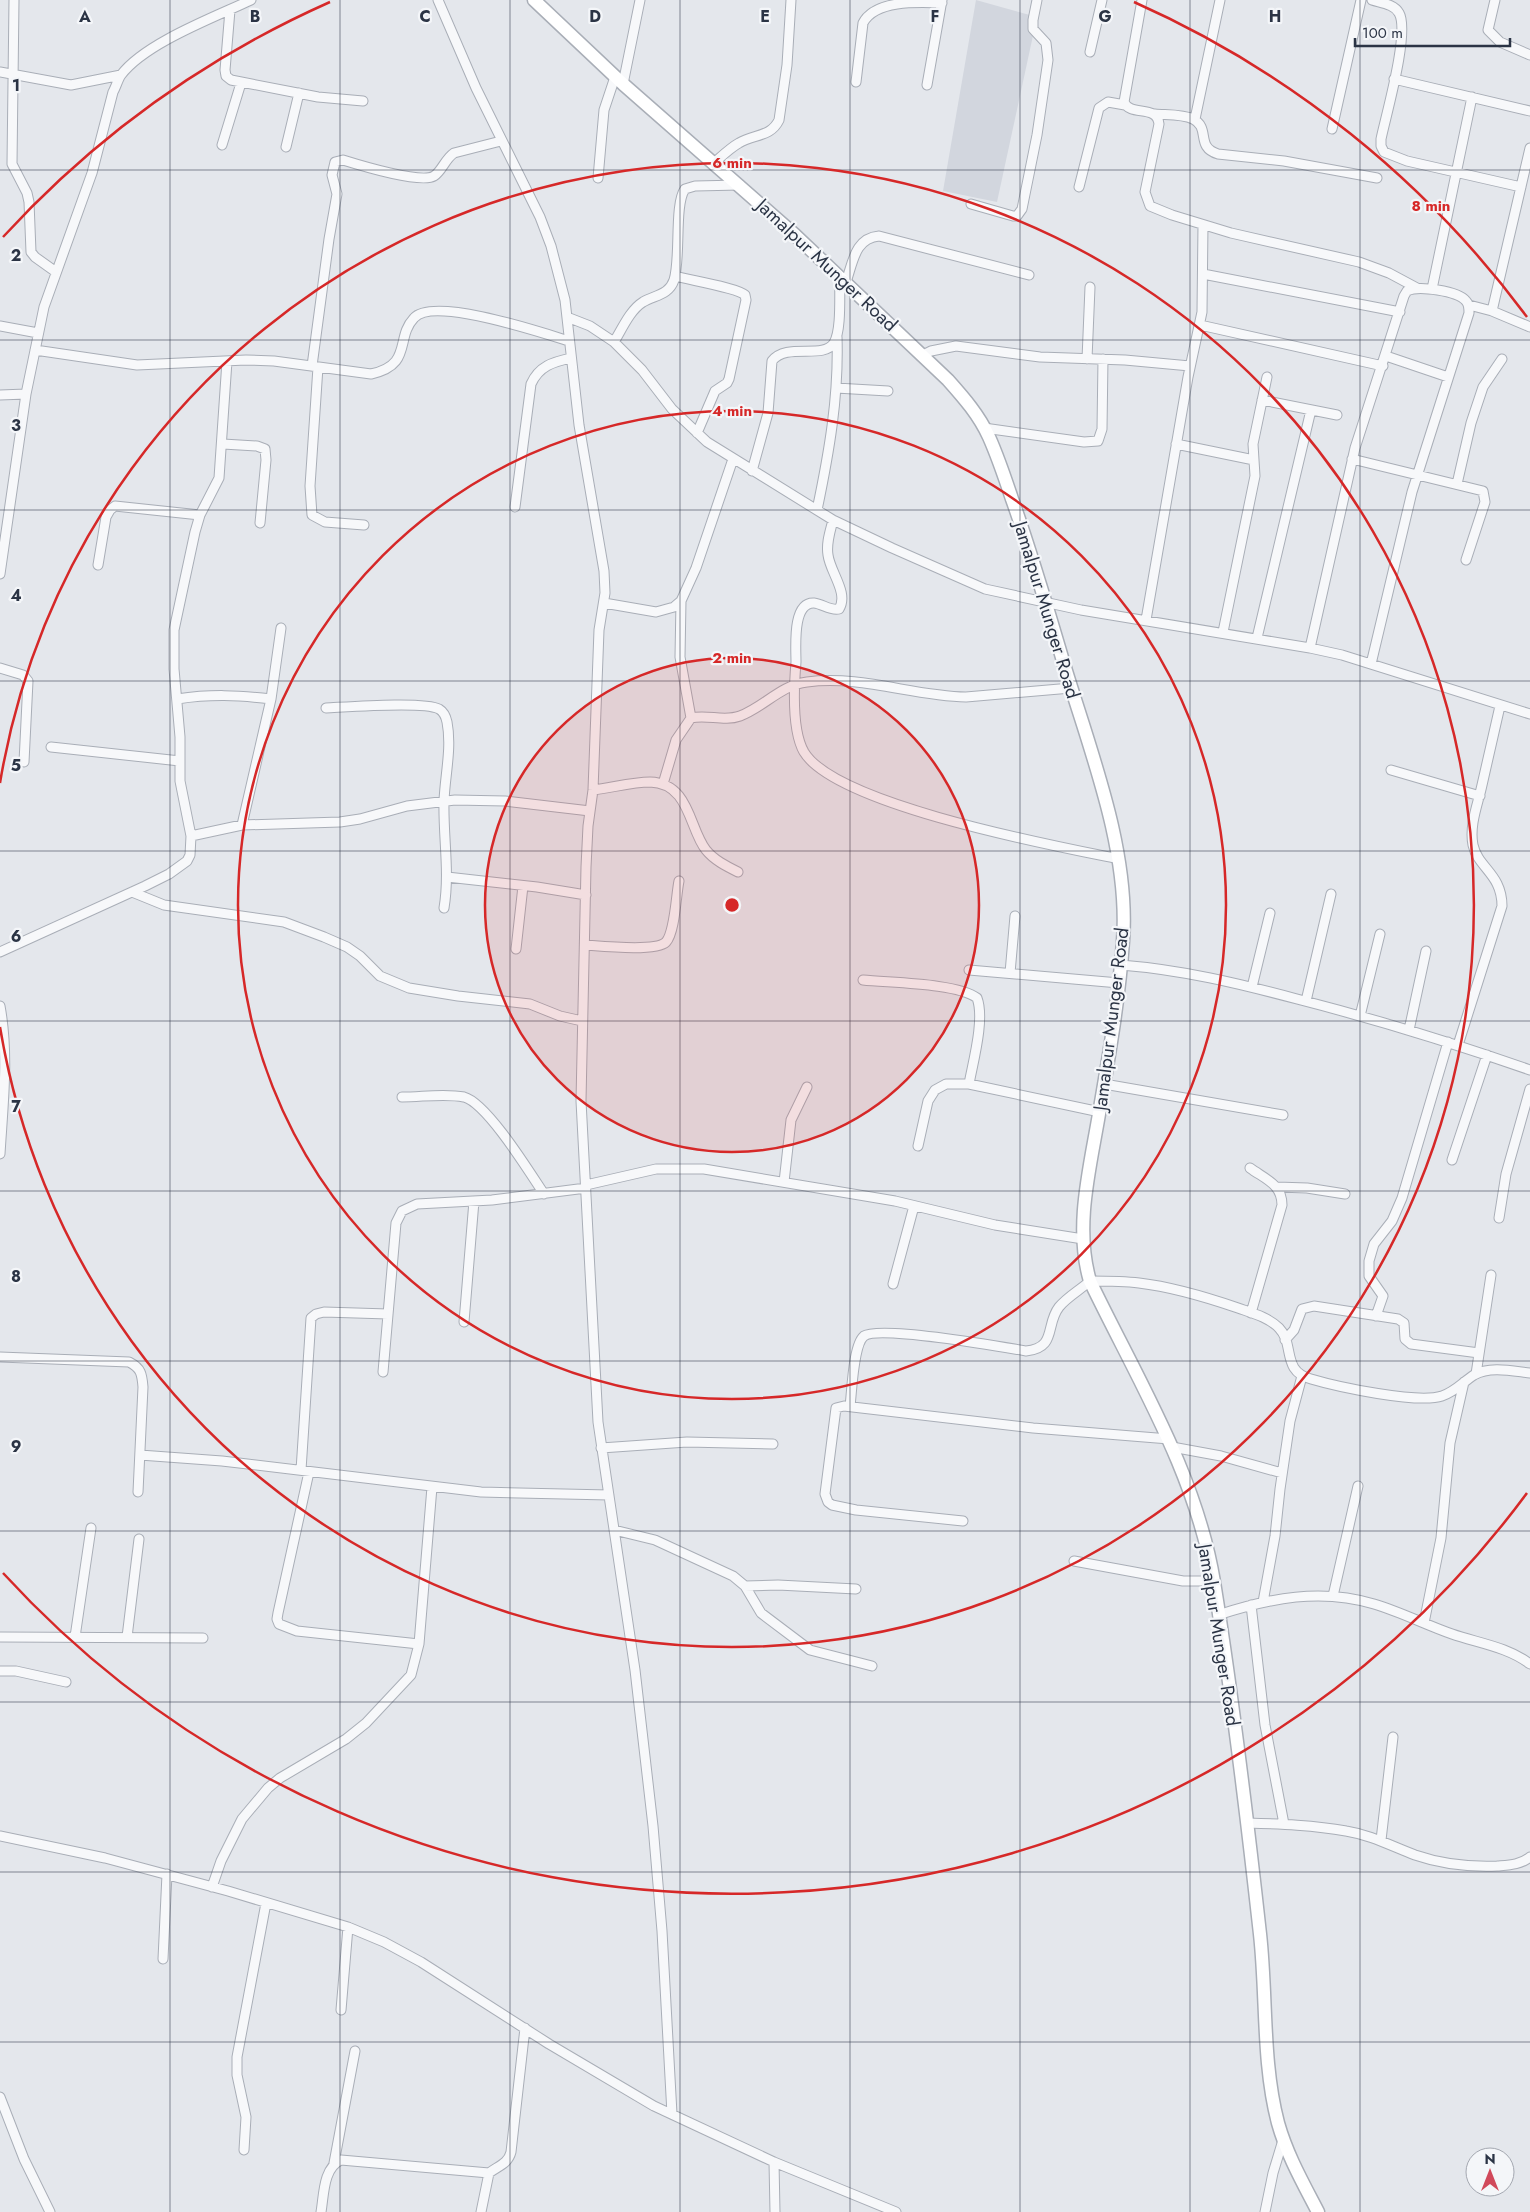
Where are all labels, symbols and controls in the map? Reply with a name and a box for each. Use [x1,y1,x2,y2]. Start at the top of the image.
text: A [78,5,91,28]
text: B [250,5,260,28]
text: C [419,5,431,28]
text: D [589,5,601,28]
text: E [760,5,770,28]
text: F [931,5,939,28]
text: G [1098,5,1112,28]
text: H [1269,5,1281,28]
scale bar [1355,15,1510,47]
text: 100 m [1362,22,1403,44]
text: 1 [12,74,20,97]
text: 6 min [712,152,752,174]
street label: Jamalpur Munger Road [748,190,904,338]
text: 8 min [1412,195,1450,217]
text: 2 [11,244,21,267]
text: 4 min [712,400,752,422]
text: 3 [11,414,21,437]
street label: Jamalpur Munger Road [1006,515,1087,702]
text: 4 [10,584,22,607]
text: 2 min [712,647,752,669]
text: 5 [11,754,21,777]
centre of rings [723,896,741,914]
text: 6 [11,925,21,948]
street label: Jamalpur Munger Road [1086,926,1136,1115]
text: 7 [11,1095,21,1118]
text: 8 [11,1265,21,1288]
text: 9 [11,1435,21,1458]
street label: Jamalpur Munger Road [1191,1539,1247,1728]
north arrow [1465,2147,1515,2197]
text: N [1484,2149,1496,2169]

